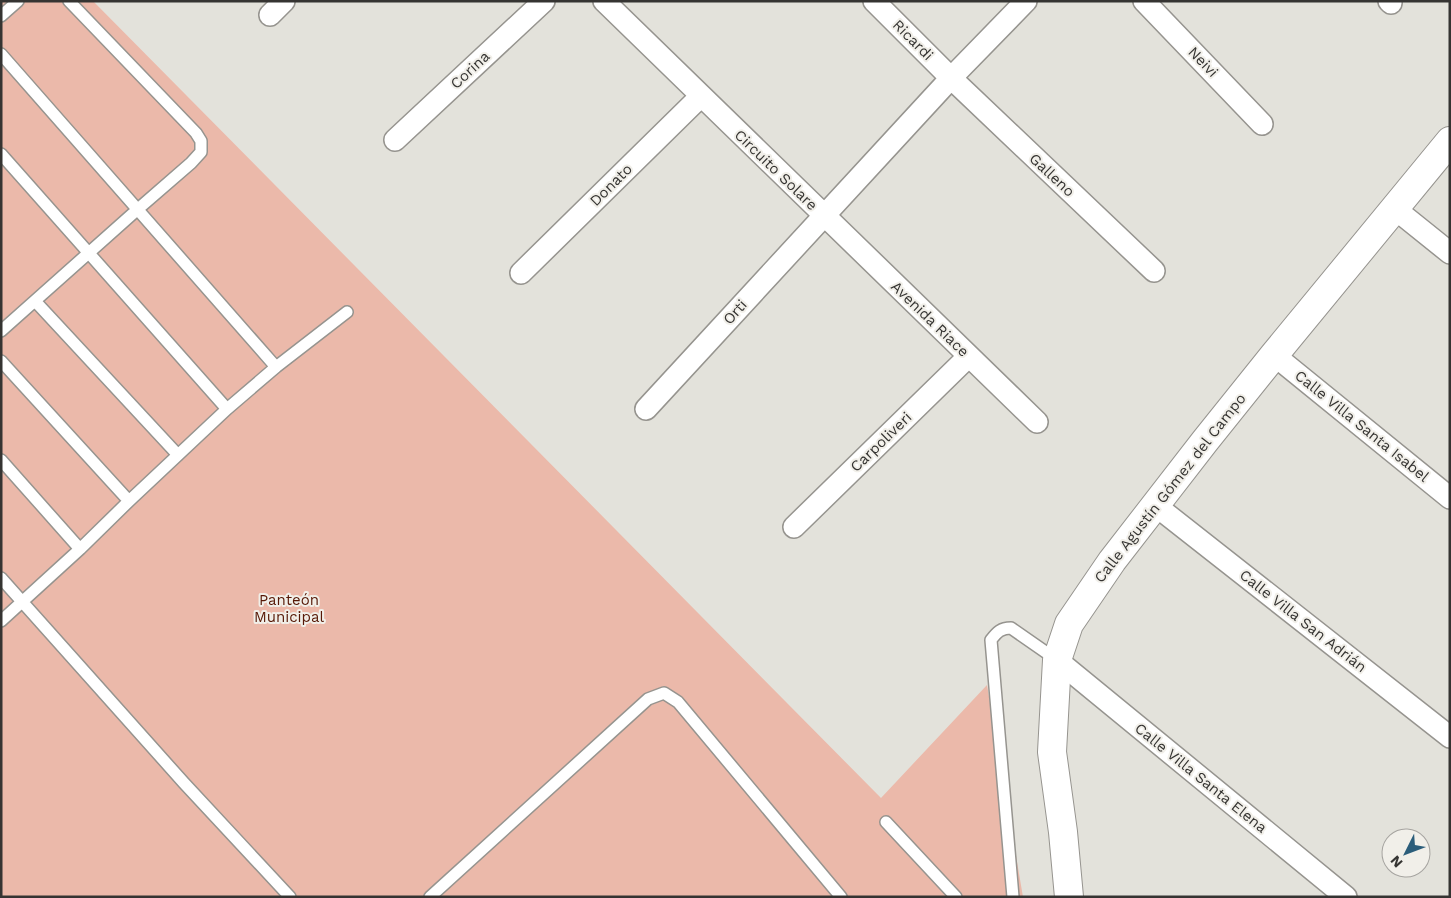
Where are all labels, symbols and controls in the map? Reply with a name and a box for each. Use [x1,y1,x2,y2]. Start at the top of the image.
street label: Ricardi [889,16,937,64]
street label: Neivi [1184,43,1222,81]
street label: Corina [447,47,494,93]
street label: Circuito Solare [731,126,821,214]
street label: Galleno [1026,149,1078,201]
street label: Donato [586,160,636,210]
street label: Avenida Riace [887,277,973,361]
street label: Orti [719,296,751,328]
street label: Calle Villa Santa Isabel [1291,366,1433,486]
street label: Calle Agustín Gómez del Campo [1090,390,1250,586]
street label: Carpoliveri [847,408,915,476]
street label: Calle Villa San Adrián [1236,566,1370,676]
park label: Panteón Municipal [254,591,324,626]
street label: Calle Villa Santa Elena [1131,719,1271,837]
north arrow [1381,828,1431,878]
text: N [1387,852,1406,871]

